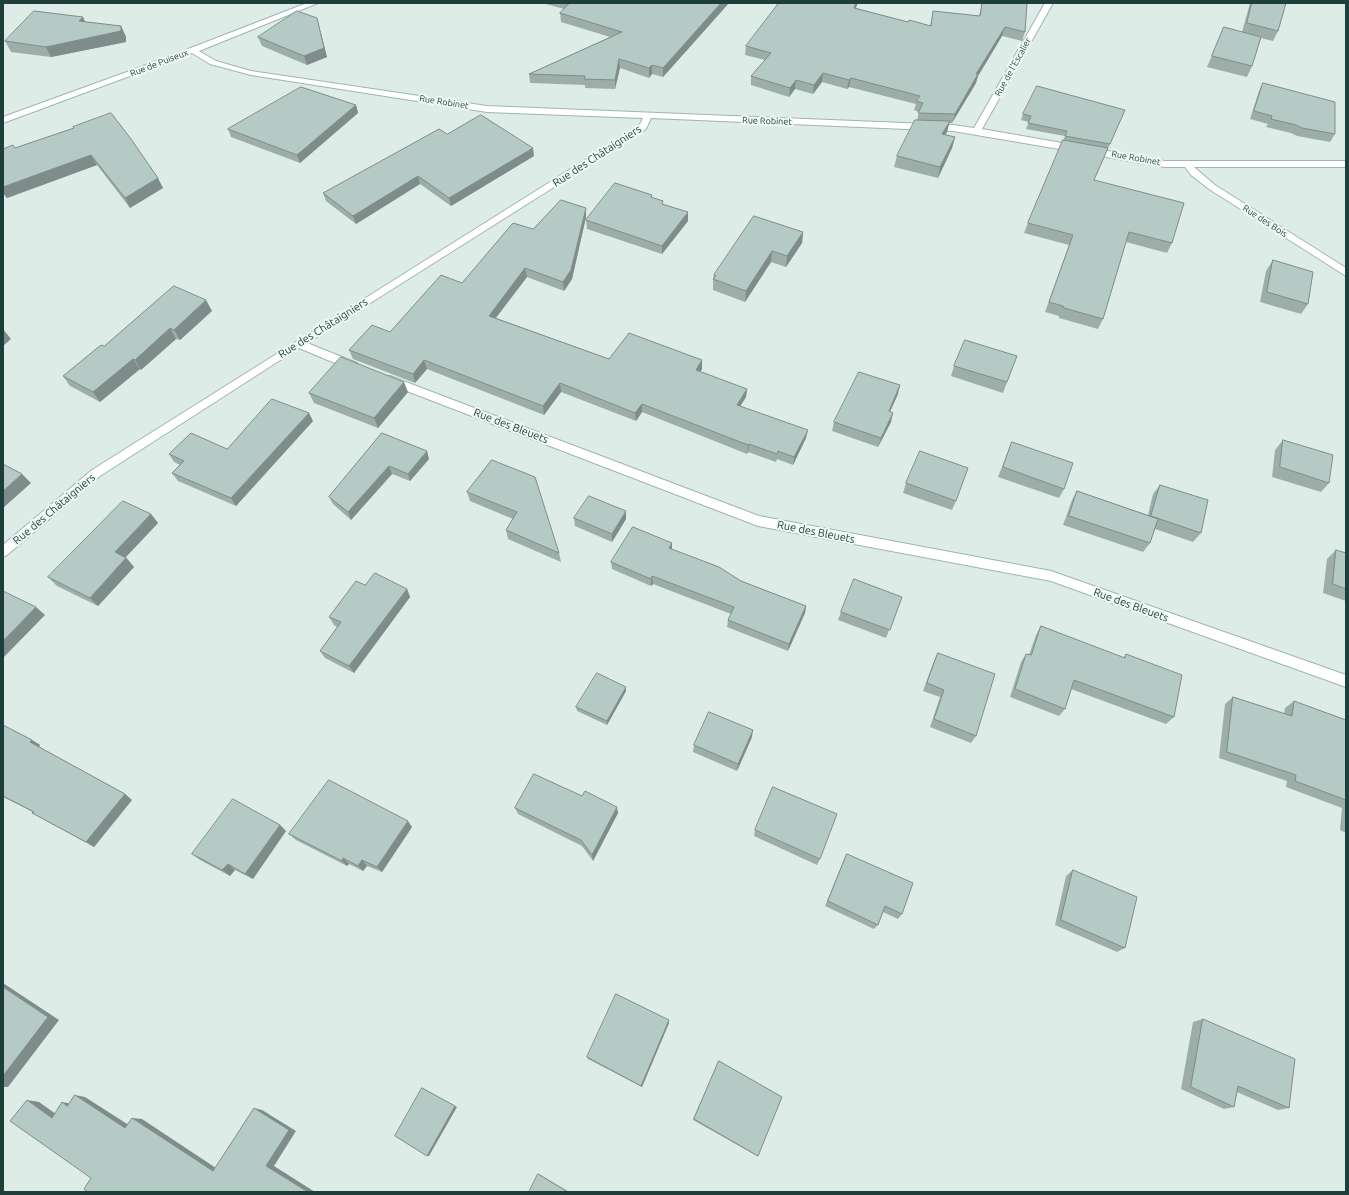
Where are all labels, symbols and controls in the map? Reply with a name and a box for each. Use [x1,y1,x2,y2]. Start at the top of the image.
street label: Rue de l'Escalier [992,36,1034,98]
street label: Rue de Puiseux [128,47,190,79]
street label: Rue Robinet [419,93,469,111]
street label: Rue Robinet [742,115,792,127]
street label: Rue des Châtaigniers [550,122,644,190]
street label: Rue Robinet [1111,148,1161,168]
street label: Rue des Bois [1241,203,1289,239]
street label: Rue des Châtaigniers [276,295,370,361]
street label: Rue des Bleuets [472,406,550,446]
street label: Rue des Châtaigniers [10,471,98,547]
street label: Rue des Bleuets [776,518,856,546]
street label: Rue des Bleuets [1092,585,1170,625]

